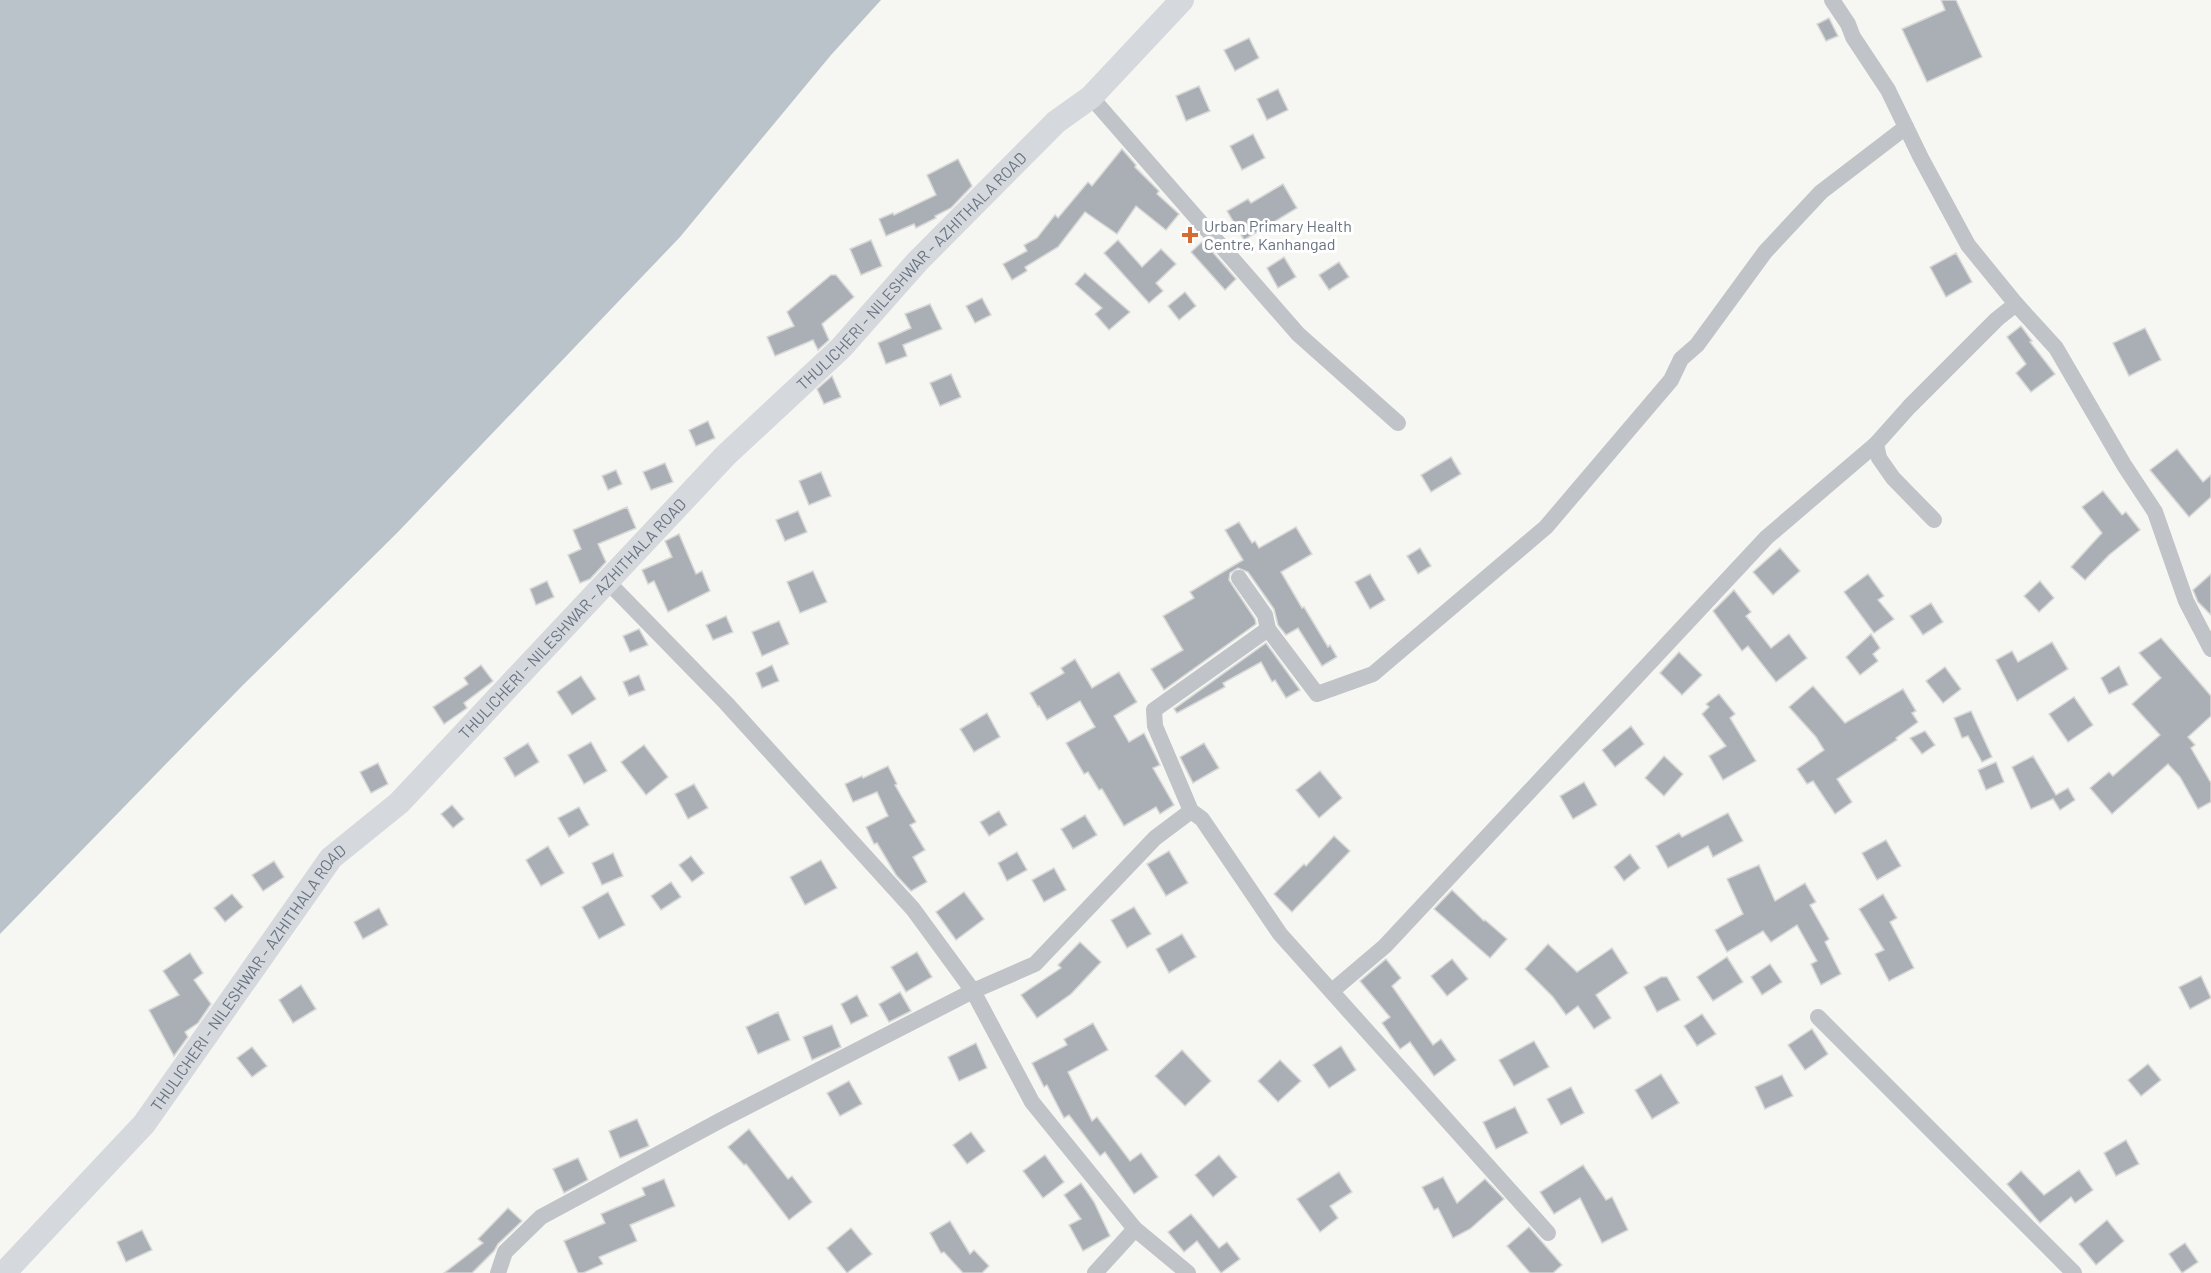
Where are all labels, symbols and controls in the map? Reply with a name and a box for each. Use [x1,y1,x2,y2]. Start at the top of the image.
street label: THULICHERI - NILESHWAR - AZHITHALA ROAD [792,148,1030,394]
place label: Urban Primary Health Centre, Kanhangad [1204,216,1352,253]
marker: Urban Primary Health Centre, Kanhangad [1181,226,1199,244]
street label: THULICHERI - NILESHWAR - AZHITHALA ROAD [454,494,689,743]
street label: THULICHERI - NILESHWAR - AZHITHALA ROAD [146,840,349,1114]

